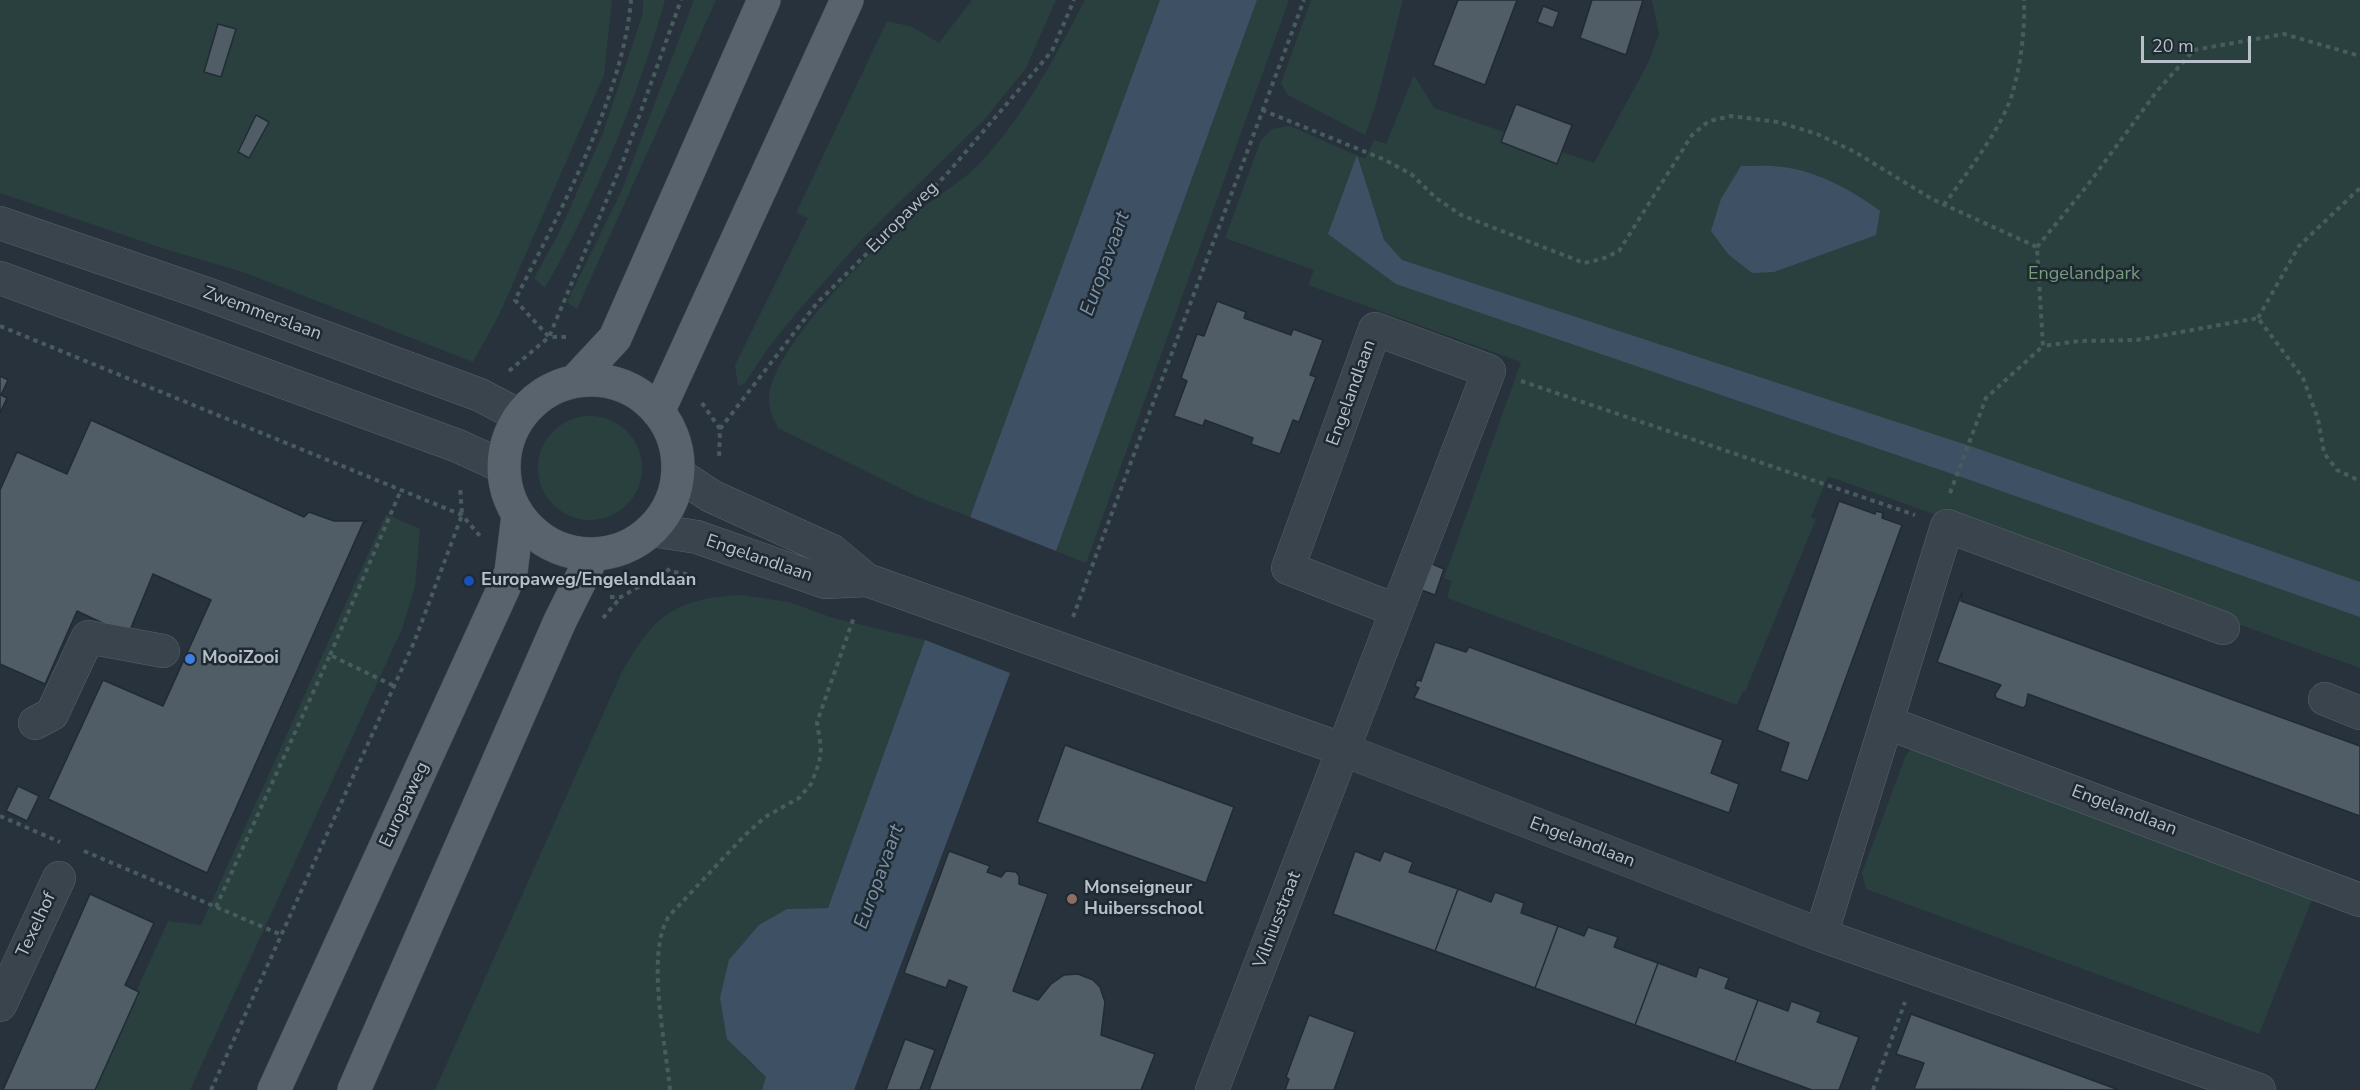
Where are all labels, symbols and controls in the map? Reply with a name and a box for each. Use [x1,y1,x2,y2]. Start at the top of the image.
scale bar [2144,24,2254,62]
text: 20 m [2152,34,2194,58]
street label: Europaweg [863,178,943,258]
water label: Europavaart [1076,209,1136,319]
park label: Engelandpark [2028,264,2140,286]
street label: Zwemmerslaan [200,283,324,345]
street label: Engelandlaan [1323,337,1381,449]
street label: Engelandlaan [703,531,815,587]
place label: Europaweg/Engelandlaan [481,570,696,592]
marker: Europaweg/Engelandlaan [462,574,476,588]
place label: MooiZooi [202,648,279,670]
marker: MooiZooi [183,652,197,666]
street label: Europaweg [376,759,434,851]
street label: Engelandlaan [2068,781,2180,841]
street label: Engelandlaan [1526,813,1638,873]
water label: Europavaart [850,822,910,932]
street label: Vilniusstraat [1250,869,1306,971]
place label: Monseigneur Huibersschool [1084,878,1204,920]
street label: Texelhof [13,889,61,961]
marker: Monseigneur Huibersschool [1065,892,1079,906]

